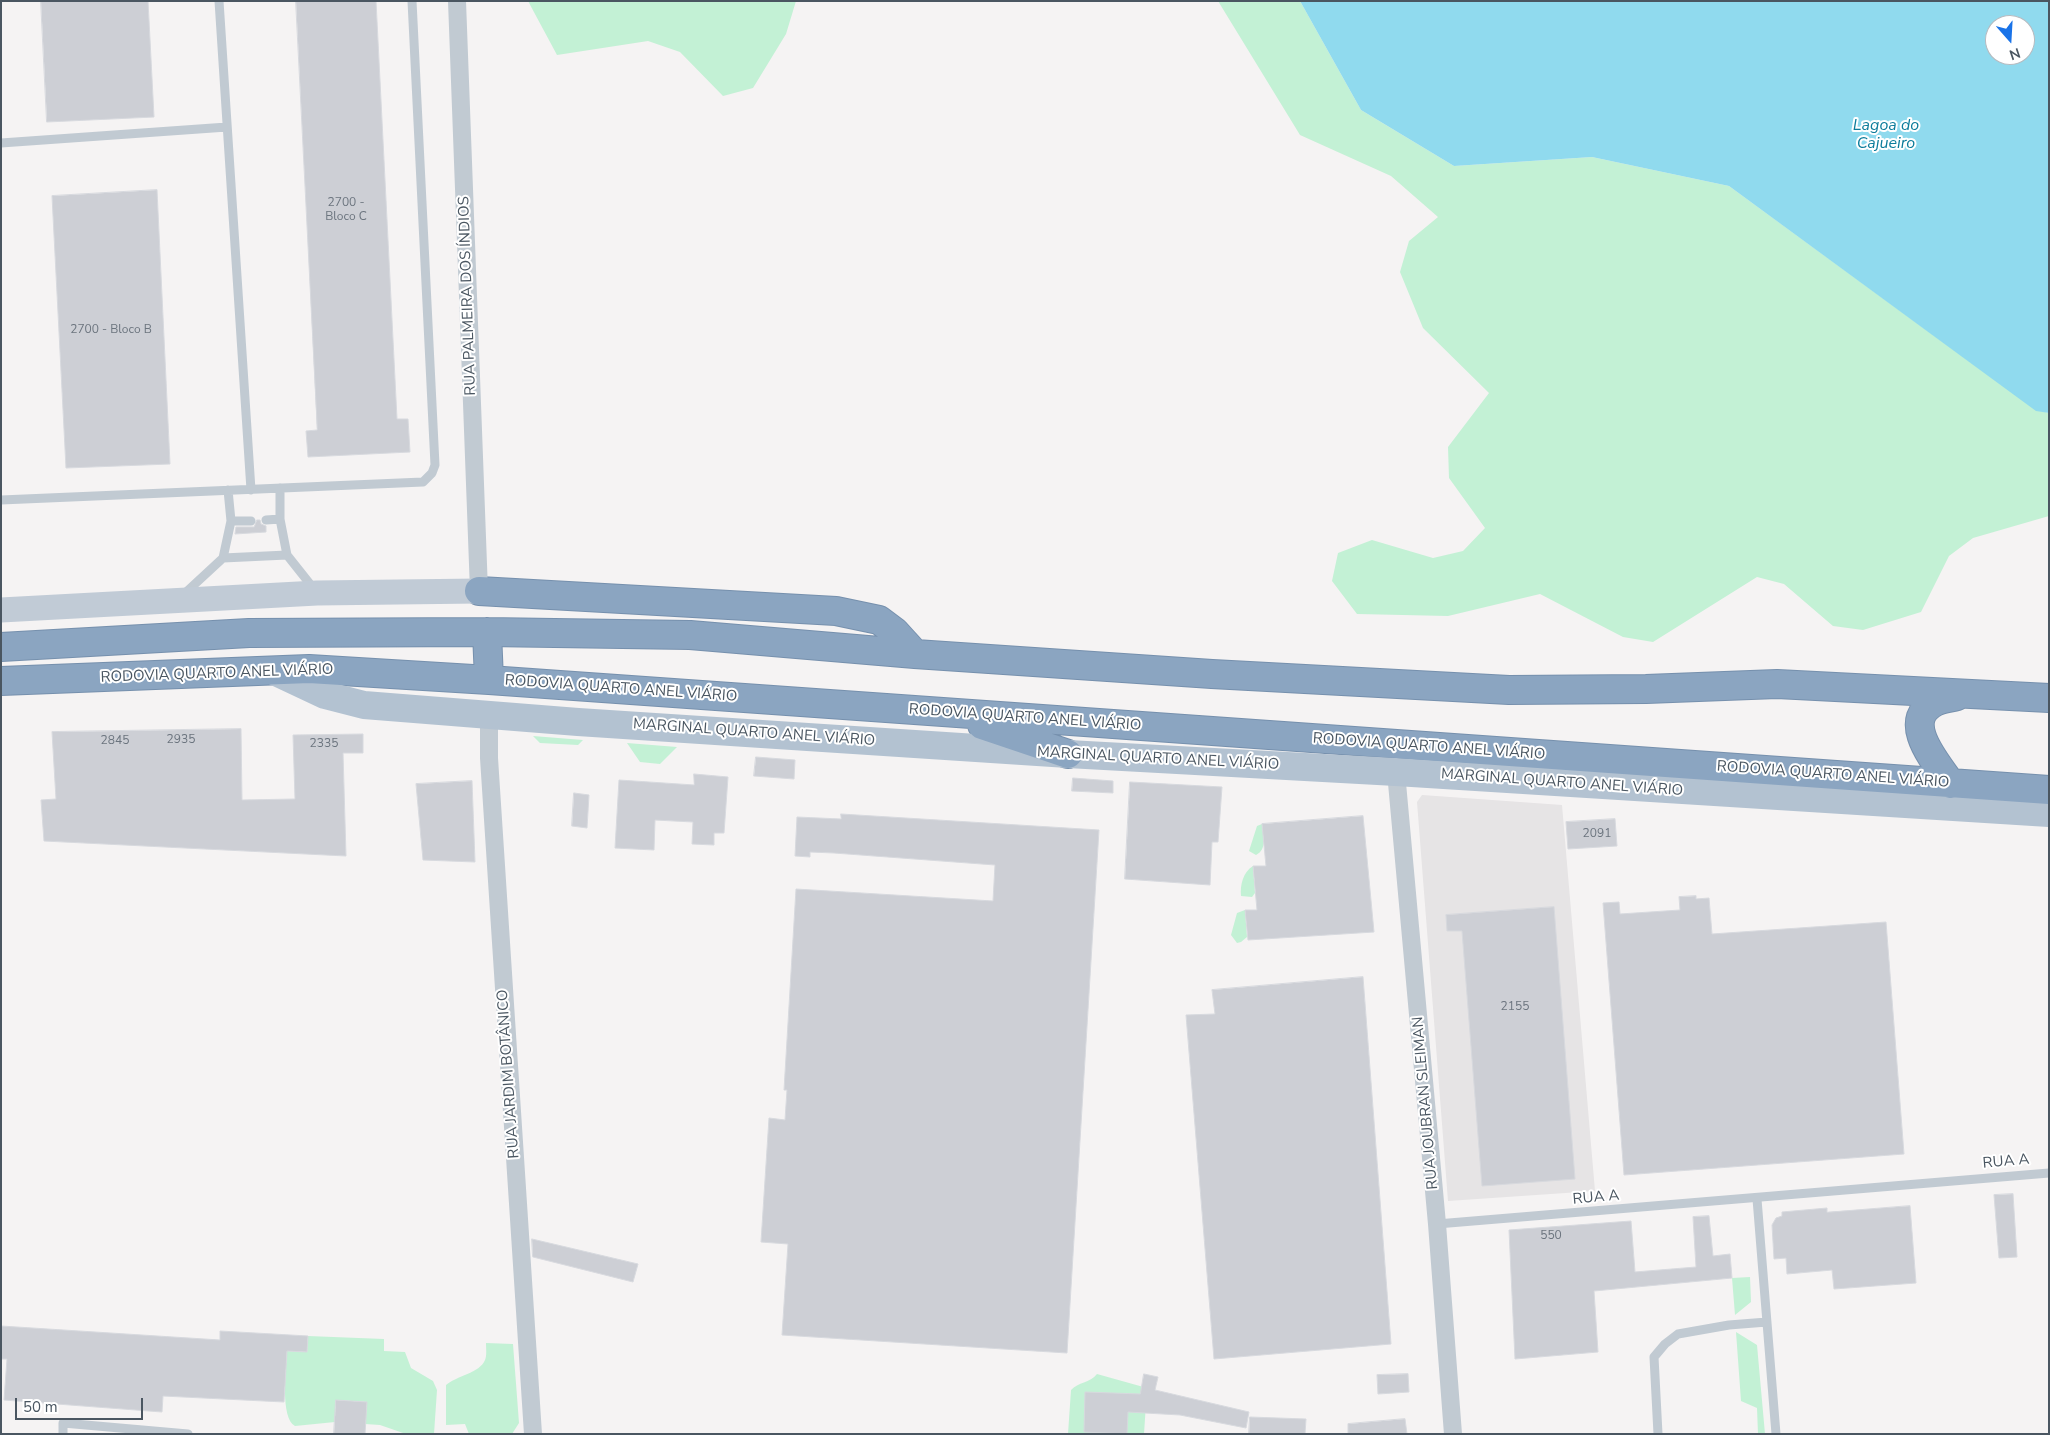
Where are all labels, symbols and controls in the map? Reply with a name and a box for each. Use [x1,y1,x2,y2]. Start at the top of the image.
north arrow [1985,15,2035,65]
text: N [2007,43,2023,64]
water label: Lagoa do Cajueiro [1853,116,1919,154]
house number: 2700 - Bloco C [325,196,367,224]
street label: RUA PALMEIRA DOS ÍNDIOS [456,196,480,396]
house number: 2700 - Bloco B [70,323,152,337]
street label: RODOVIA QUARTO ANEL VIÁRIO [100,661,334,687]
street label: RODOVIA QUARTO ANEL VIÁRIO [504,672,738,706]
street label: RODOVIA QUARTO ANEL VIÁRIO [908,701,1142,735]
street label: MARGINAL QUARTO ANEL VIÁRIO [632,716,876,750]
street label: RODOVIA QUARTO ANEL VIÁRIO [1312,730,1546,764]
house number: 2935 [167,733,195,747]
house number: 2845 [101,734,129,748]
house number: 2335 [310,737,338,751]
street label: MARGINAL QUARTO ANEL VIÁRIO [1036,744,1280,774]
street label: RODOVIA QUARTO ANEL VIÁRIO [1716,758,1950,792]
street label: MARGINAL QUARTO ANEL VIÁRIO [1440,766,1684,800]
house number: 2091 [1583,827,1611,841]
street label: RUA JARDIM BOTÂNICO [494,989,524,1159]
house number: 2155 [1501,1000,1529,1014]
street label: RUA JOUBRAN SLEIMAN [1409,1016,1443,1190]
street label: RUA A [1982,1151,2030,1173]
street label: RUA A [1572,1187,1620,1209]
house number: 550 [1540,1229,1562,1243]
scale bar [18,1388,145,1420]
text: 50 m [23,1397,58,1417]

